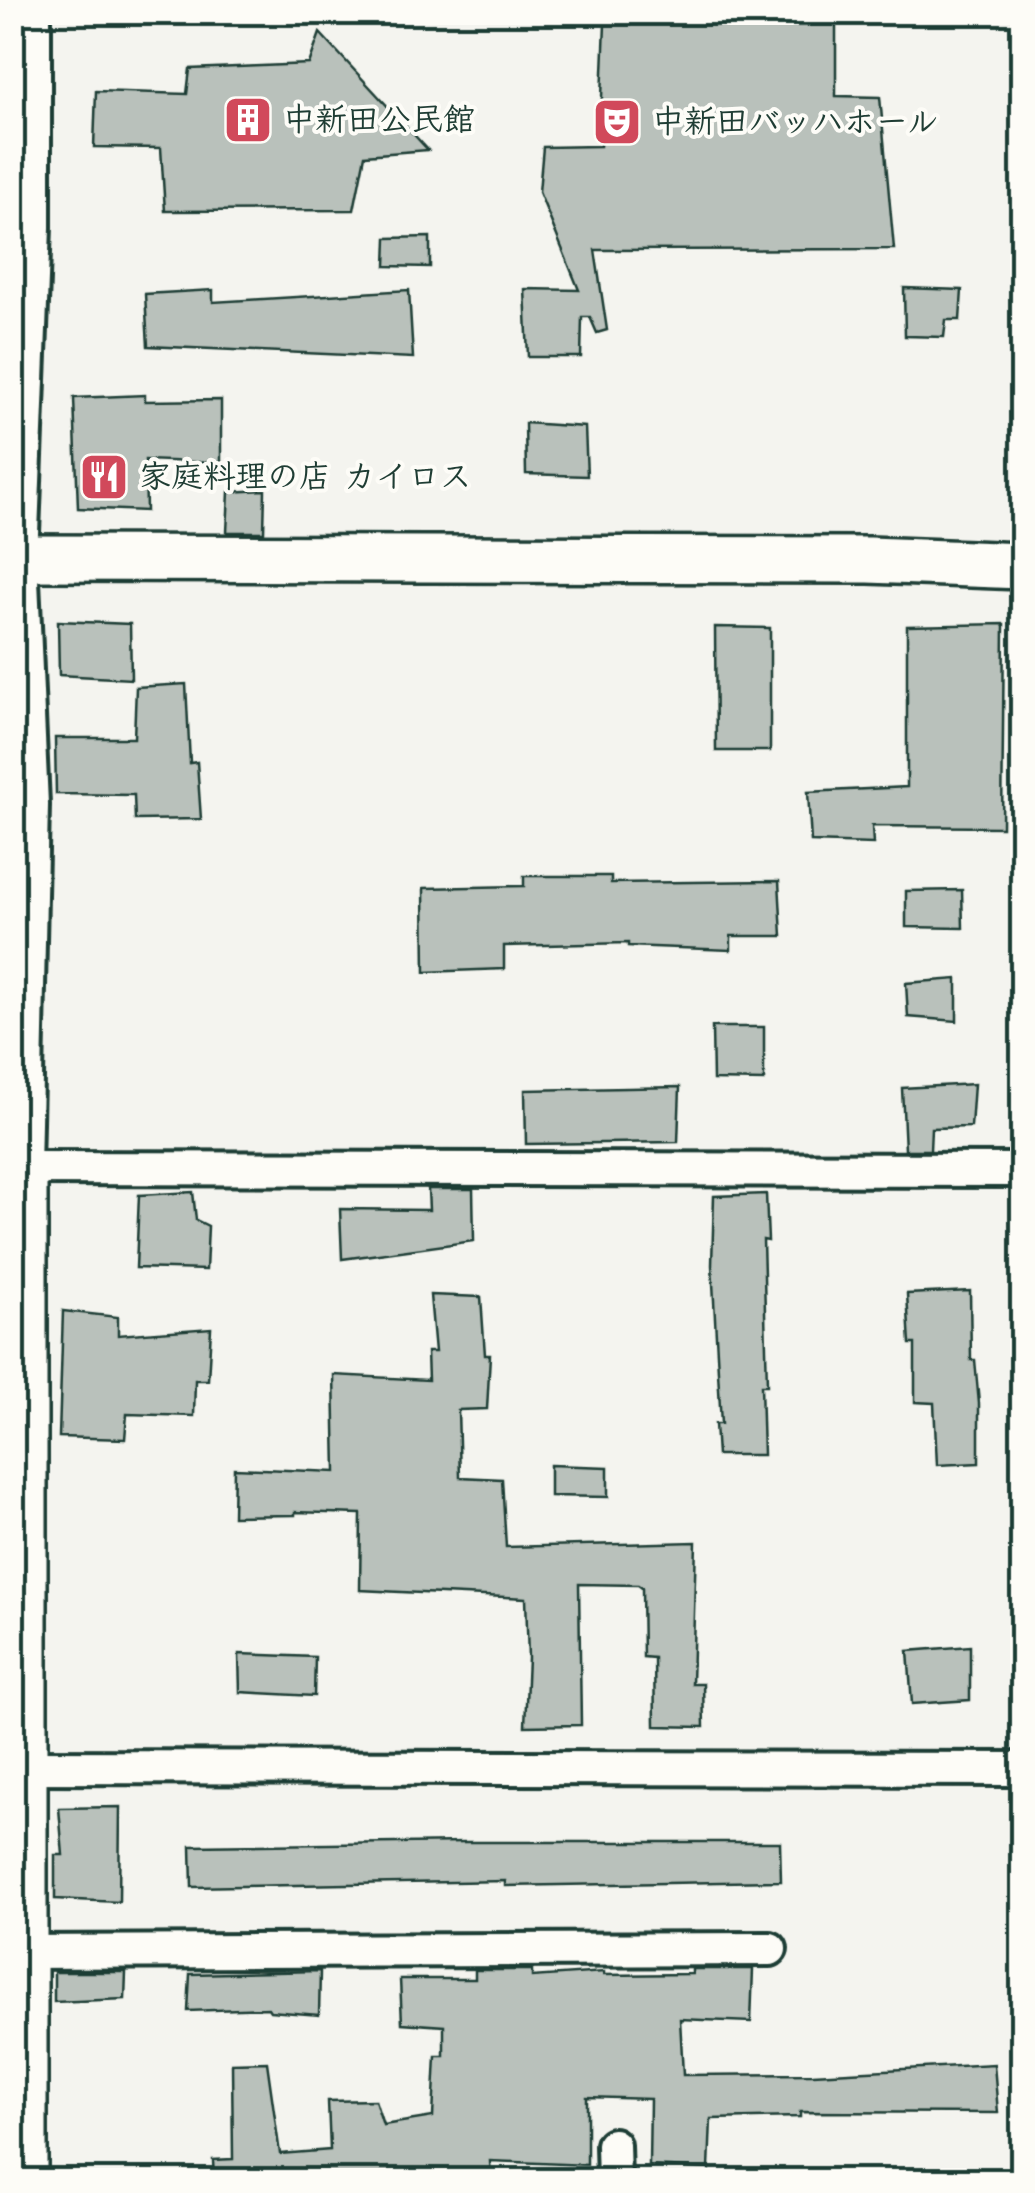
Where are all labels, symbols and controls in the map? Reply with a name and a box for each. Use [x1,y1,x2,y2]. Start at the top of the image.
building icon: 中新田公民館 [222,94,274,146]
theatre icon: 中新田バッハホール [591,96,643,148]
place label: 中新田公民館 [283,98,475,143]
place label: 中新田バッハホール [652,100,939,145]
restaurant icon: 家庭料理の店 カイロス [78,451,130,503]
place label: 家庭料理の店 カイロス [139,455,472,500]

